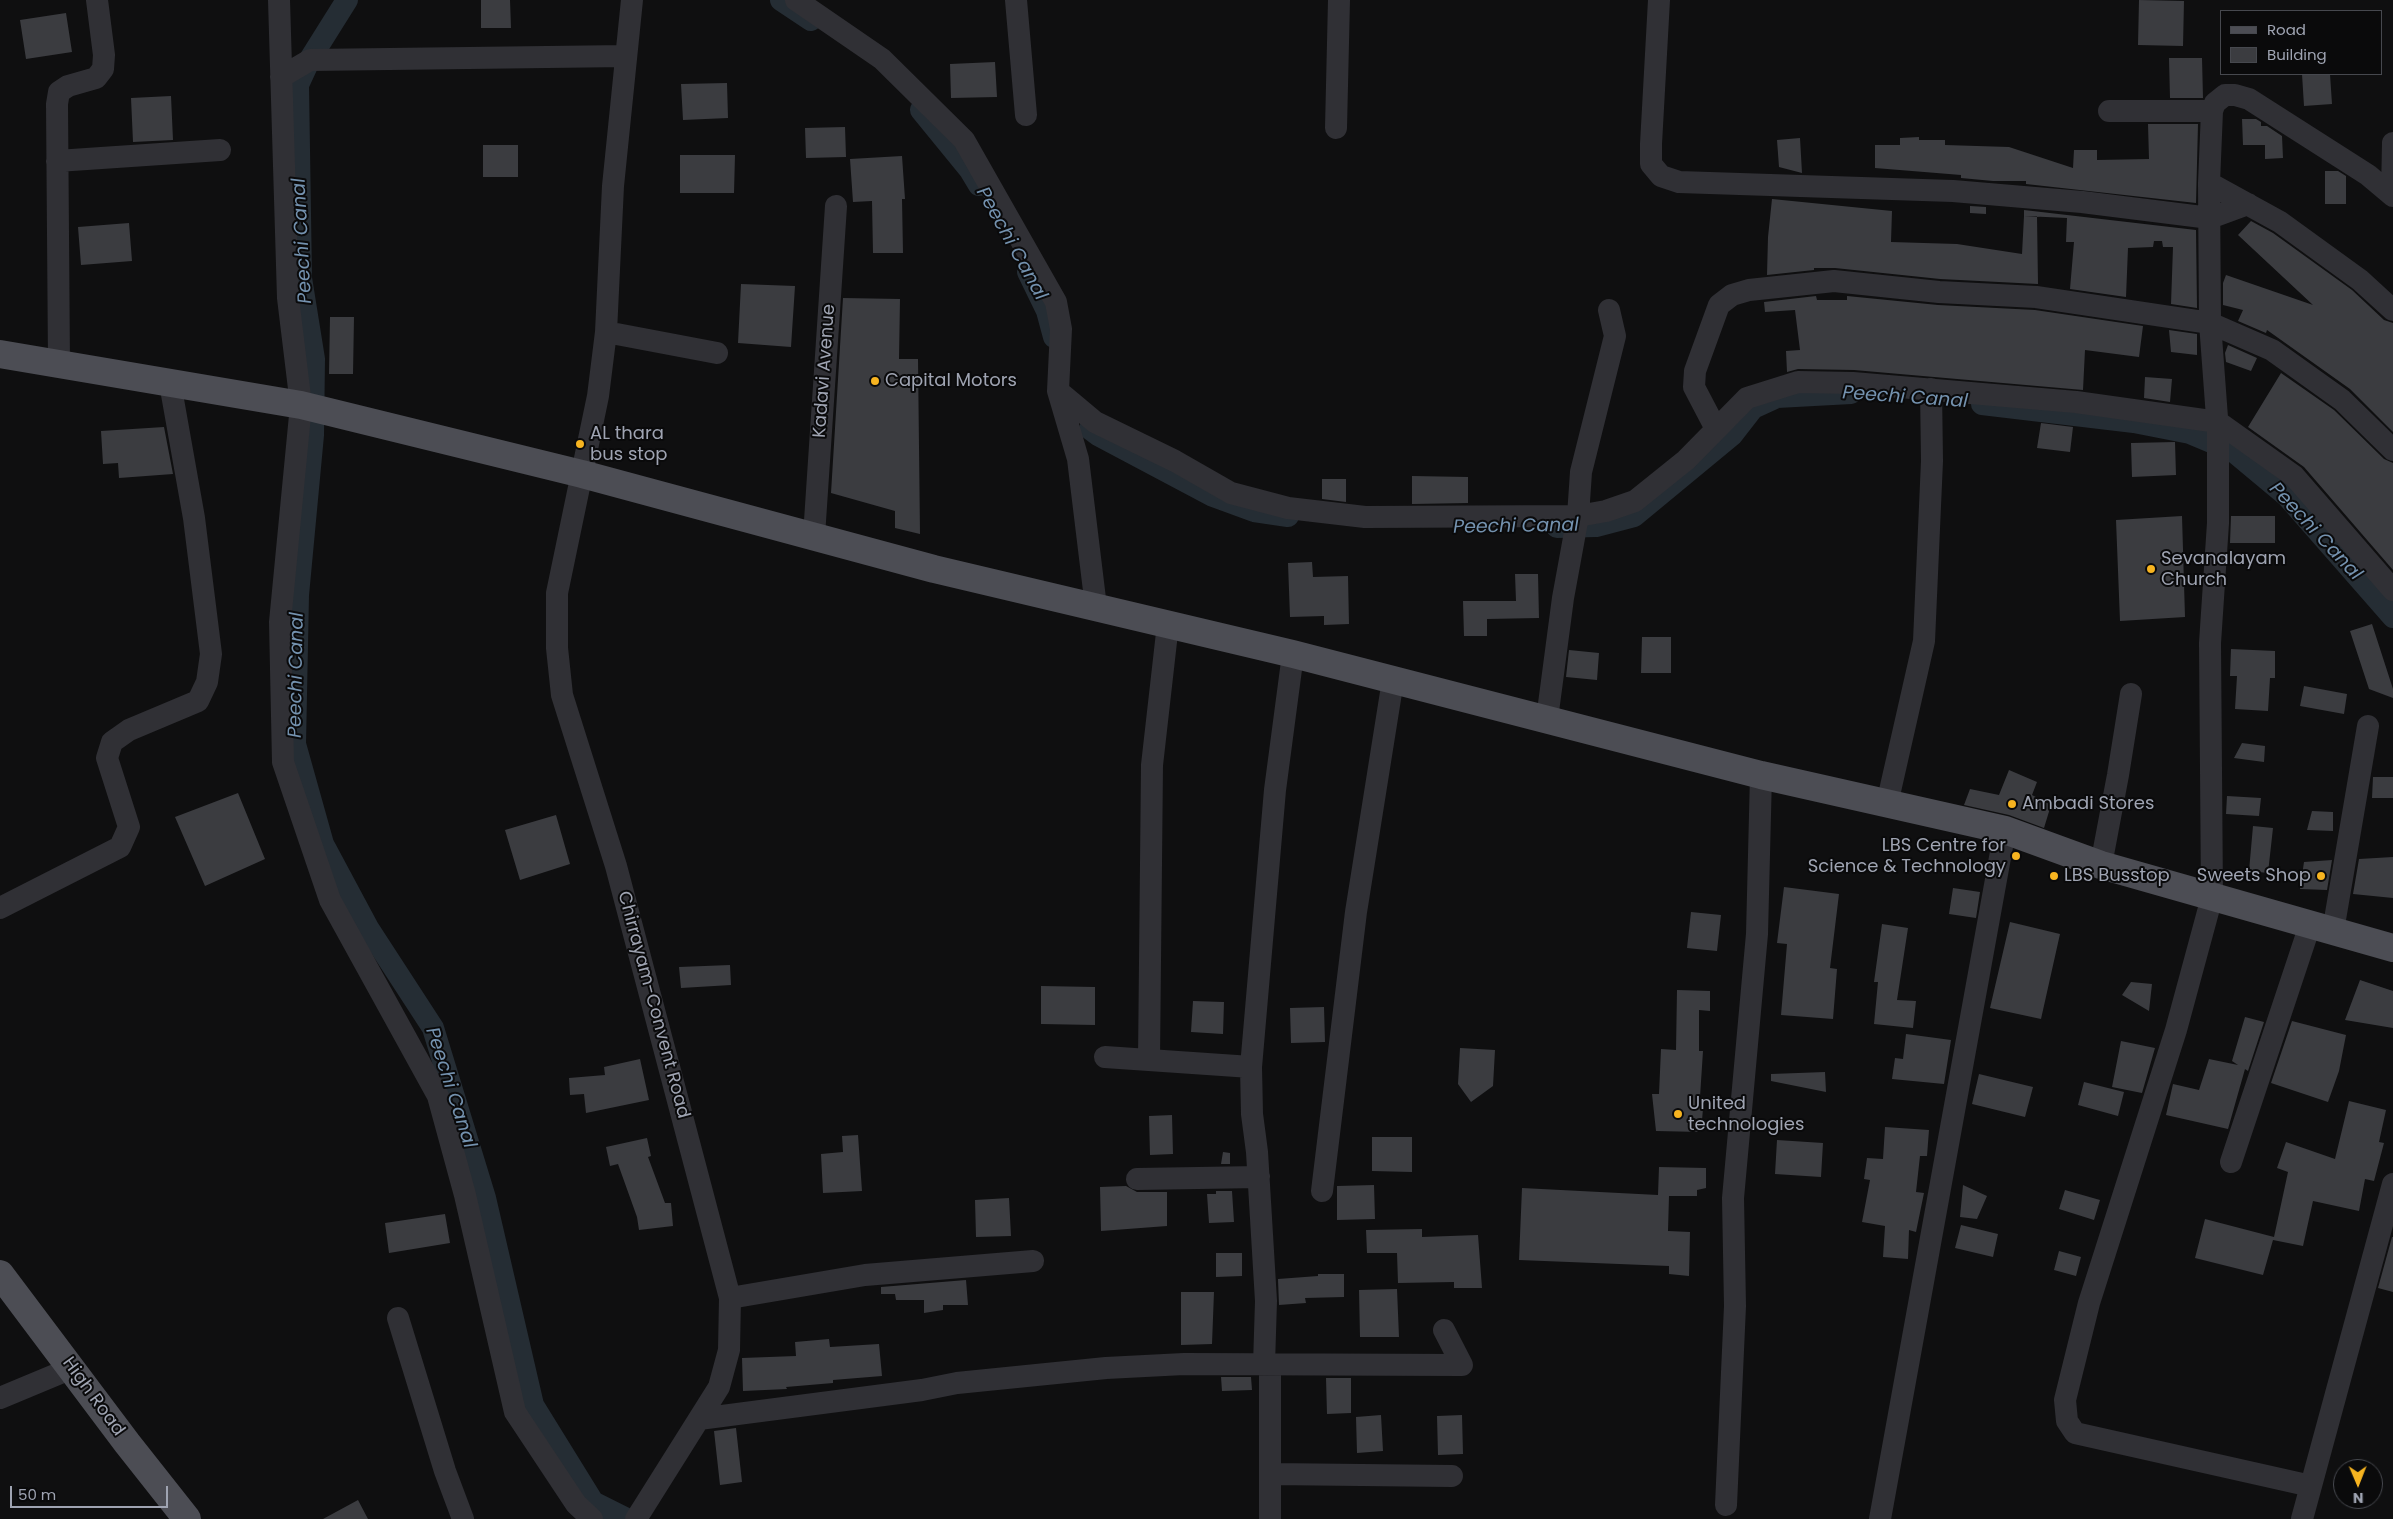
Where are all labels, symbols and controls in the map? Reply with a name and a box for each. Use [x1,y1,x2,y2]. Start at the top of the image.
legend [2220,10,2383,75]
text: Road [2267,19,2306,40]
text: Building [2267,44,2327,65]
water label: Peechi Canal [288,178,318,304]
water label: Peechi Canal [971,183,1051,305]
street label: Kadavi Avenue [810,303,840,439]
place label: Capital Motors [885,370,1017,392]
marker: Capital Motors [869,375,881,387]
water label: Peechi Canal [1841,382,1969,414]
place label: AL thara bus stop [590,423,668,466]
marker: AL thara bus stop [574,438,586,450]
water label: Peechi Canal [2264,478,2366,586]
water label: Peechi Canal [1453,515,1579,539]
place label: Sevanalayam Church [2161,548,2286,590]
marker: Sevanalayam Church [2145,563,2157,575]
water label: Peechi Canal [285,612,309,738]
place label: Ambadi Stores [2022,793,2154,815]
marker: Ambadi Stores [2006,798,2018,810]
place label: LBS Centre for Science & Technology [1808,835,2006,878]
marker: LBS Centre for Science & Technology [2010,850,2022,862]
place label: LBS Busstop [2064,865,2170,887]
place label: Sweets Shop [2197,865,2311,887]
marker: LBS Busstop [2048,870,2060,882]
marker: Sweets Shop [2315,870,2327,882]
street label: Chirrayam-Convent Road [612,889,694,1121]
water label: Peechi Canal [420,1025,480,1151]
place label: United technologies [1688,1093,1804,1136]
marker: United technologies [1672,1108,1684,1120]
street label: High Road [57,1353,129,1441]
north arrow [2333,1459,2383,1509]
scale bar [12,1476,170,1508]
text: 50 m [18,1484,56,1505]
text: N [2353,1488,2364,1508]

